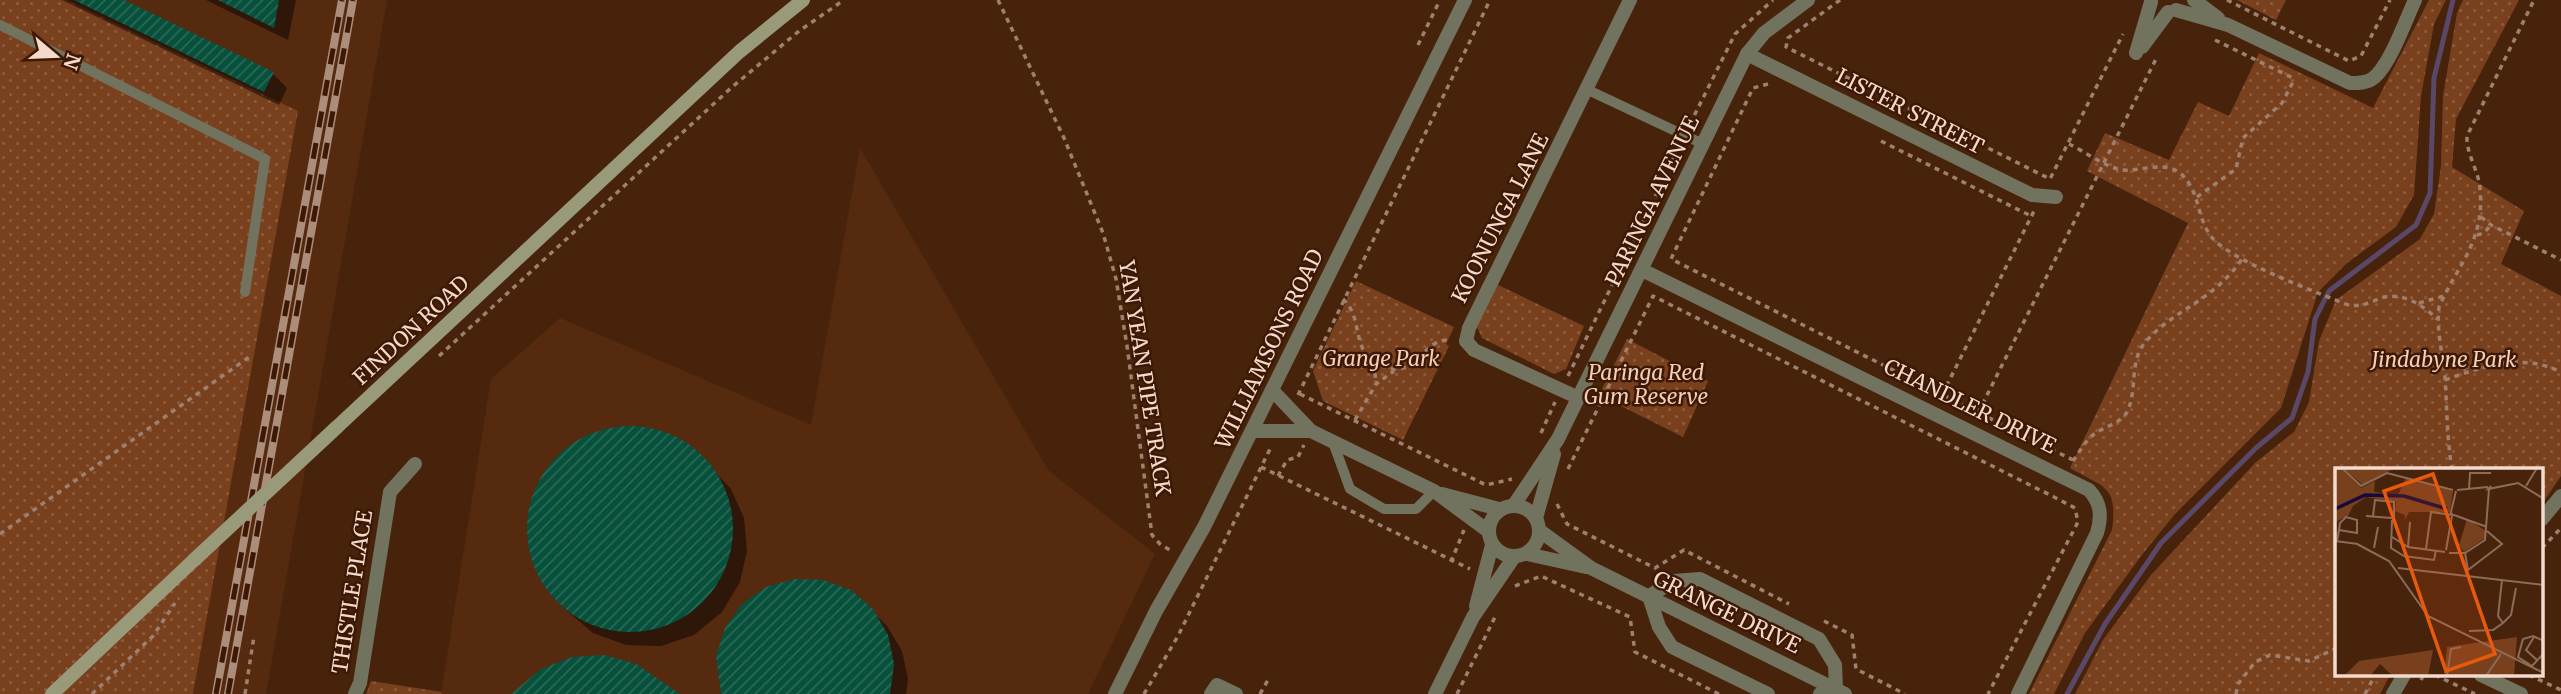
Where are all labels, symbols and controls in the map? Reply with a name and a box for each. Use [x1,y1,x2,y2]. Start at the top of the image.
north arrow [21,21,91,91]
text: N [58,51,86,73]
street label: LISTER STREET [1831,62,1989,160]
street label: PARINGA AVENUE [1599,111,1705,291]
street label: KOONUNGA LANE [1446,128,1555,307]
street label: WILLIAMSONS ROAD [1208,244,1329,454]
street label: YAN YEAN PIPE TRACK [1113,257,1177,498]
street label: FINDON ROAD [347,269,475,391]
park label: Grange Park [1322,345,1440,372]
park label: Jindabyne Park [2370,346,2517,373]
street label: CHANDLER DRIVE [1879,353,2061,460]
park label: Paringa Red Gum Reserve [1584,359,1708,410]
inset map [2335,468,2544,676]
street label: THISTLE PLACE [326,508,378,676]
street label: GRANGE DRIVE [1649,565,1806,660]

